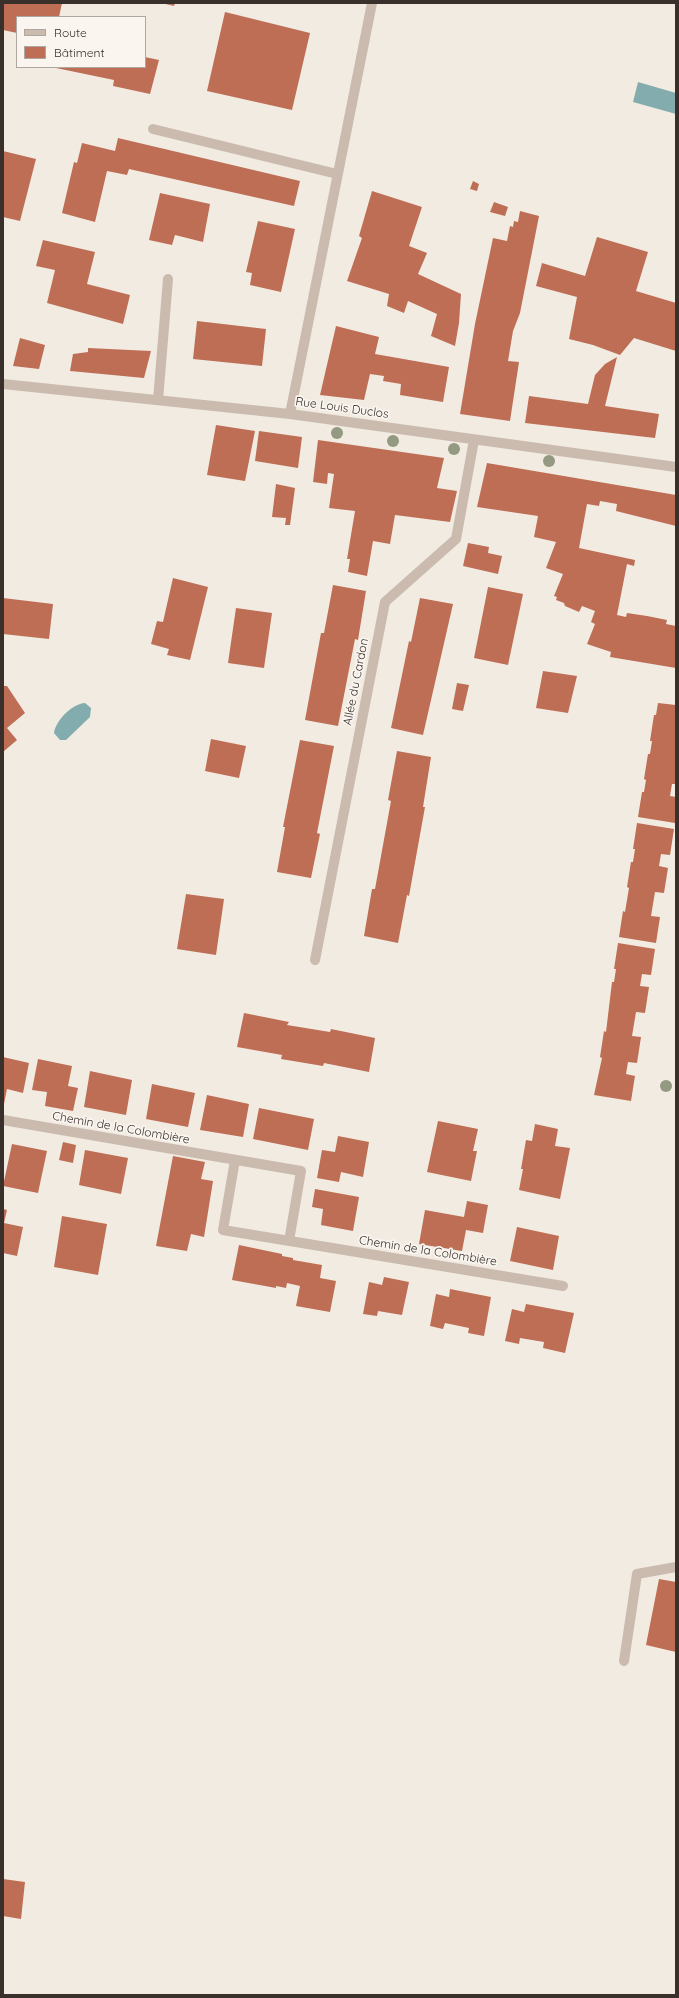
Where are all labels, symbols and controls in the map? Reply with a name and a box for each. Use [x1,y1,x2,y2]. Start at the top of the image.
legend [16,16,146,68]
text: Route [54,25,87,40]
text: Bâtiment [54,45,104,60]
street label: Rue Louis Duclos [294,394,390,422]
street label: Allée du Cardon [340,637,372,727]
street label: Chemin de la Colombière [51,1109,191,1147]
street label: Chemin de la Colombière [358,1233,498,1269]

